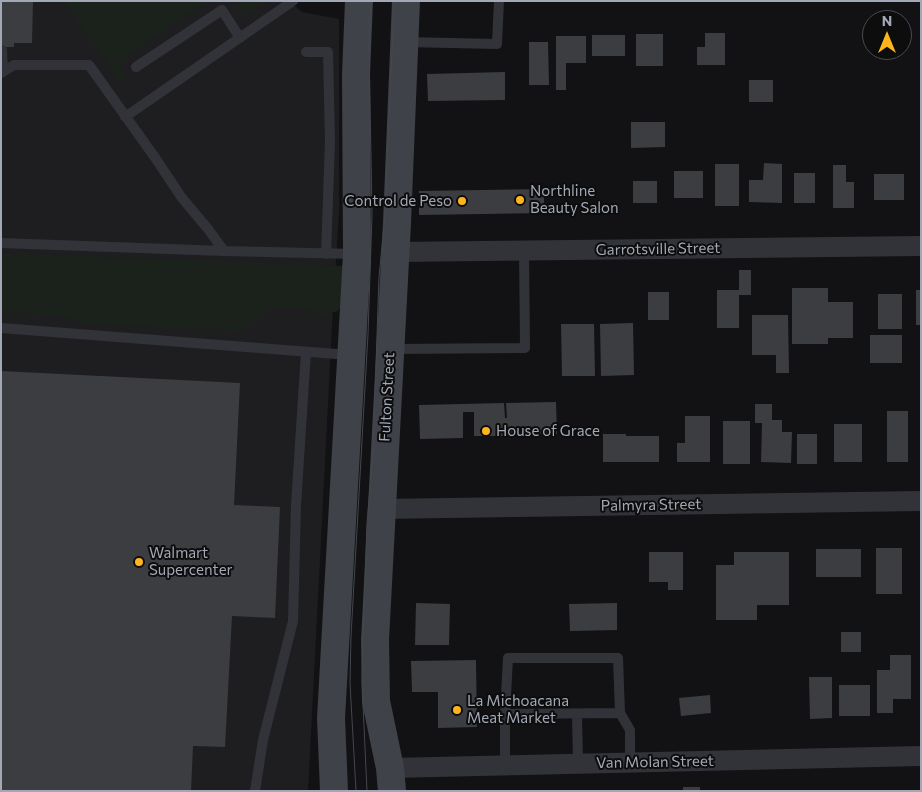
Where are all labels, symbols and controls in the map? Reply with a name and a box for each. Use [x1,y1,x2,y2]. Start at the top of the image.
north arrow [862,10,912,60]
text: N [882,12,892,29]
place label: Northline Beauty Salon [530,182,619,217]
place label: Control de Peso [344,192,452,210]
marker: Northline Beauty Salon [514,194,526,206]
marker: Control de Peso [456,195,468,207]
street label: Garrotsville Street [596,239,720,259]
street label: Fulton Street [376,352,398,442]
place label: House of Grace [496,422,600,440]
marker: House of Grace [480,425,492,437]
street label: Palmyra Street [600,495,702,515]
place label: Walmart Supercenter [149,544,233,579]
marker: Walmart Supercenter [133,556,145,568]
place label: La Michoacana Meat Market [467,692,569,727]
marker: La Michoacana Meat Market [451,704,463,716]
street label: Van Molan Street [596,752,714,772]

